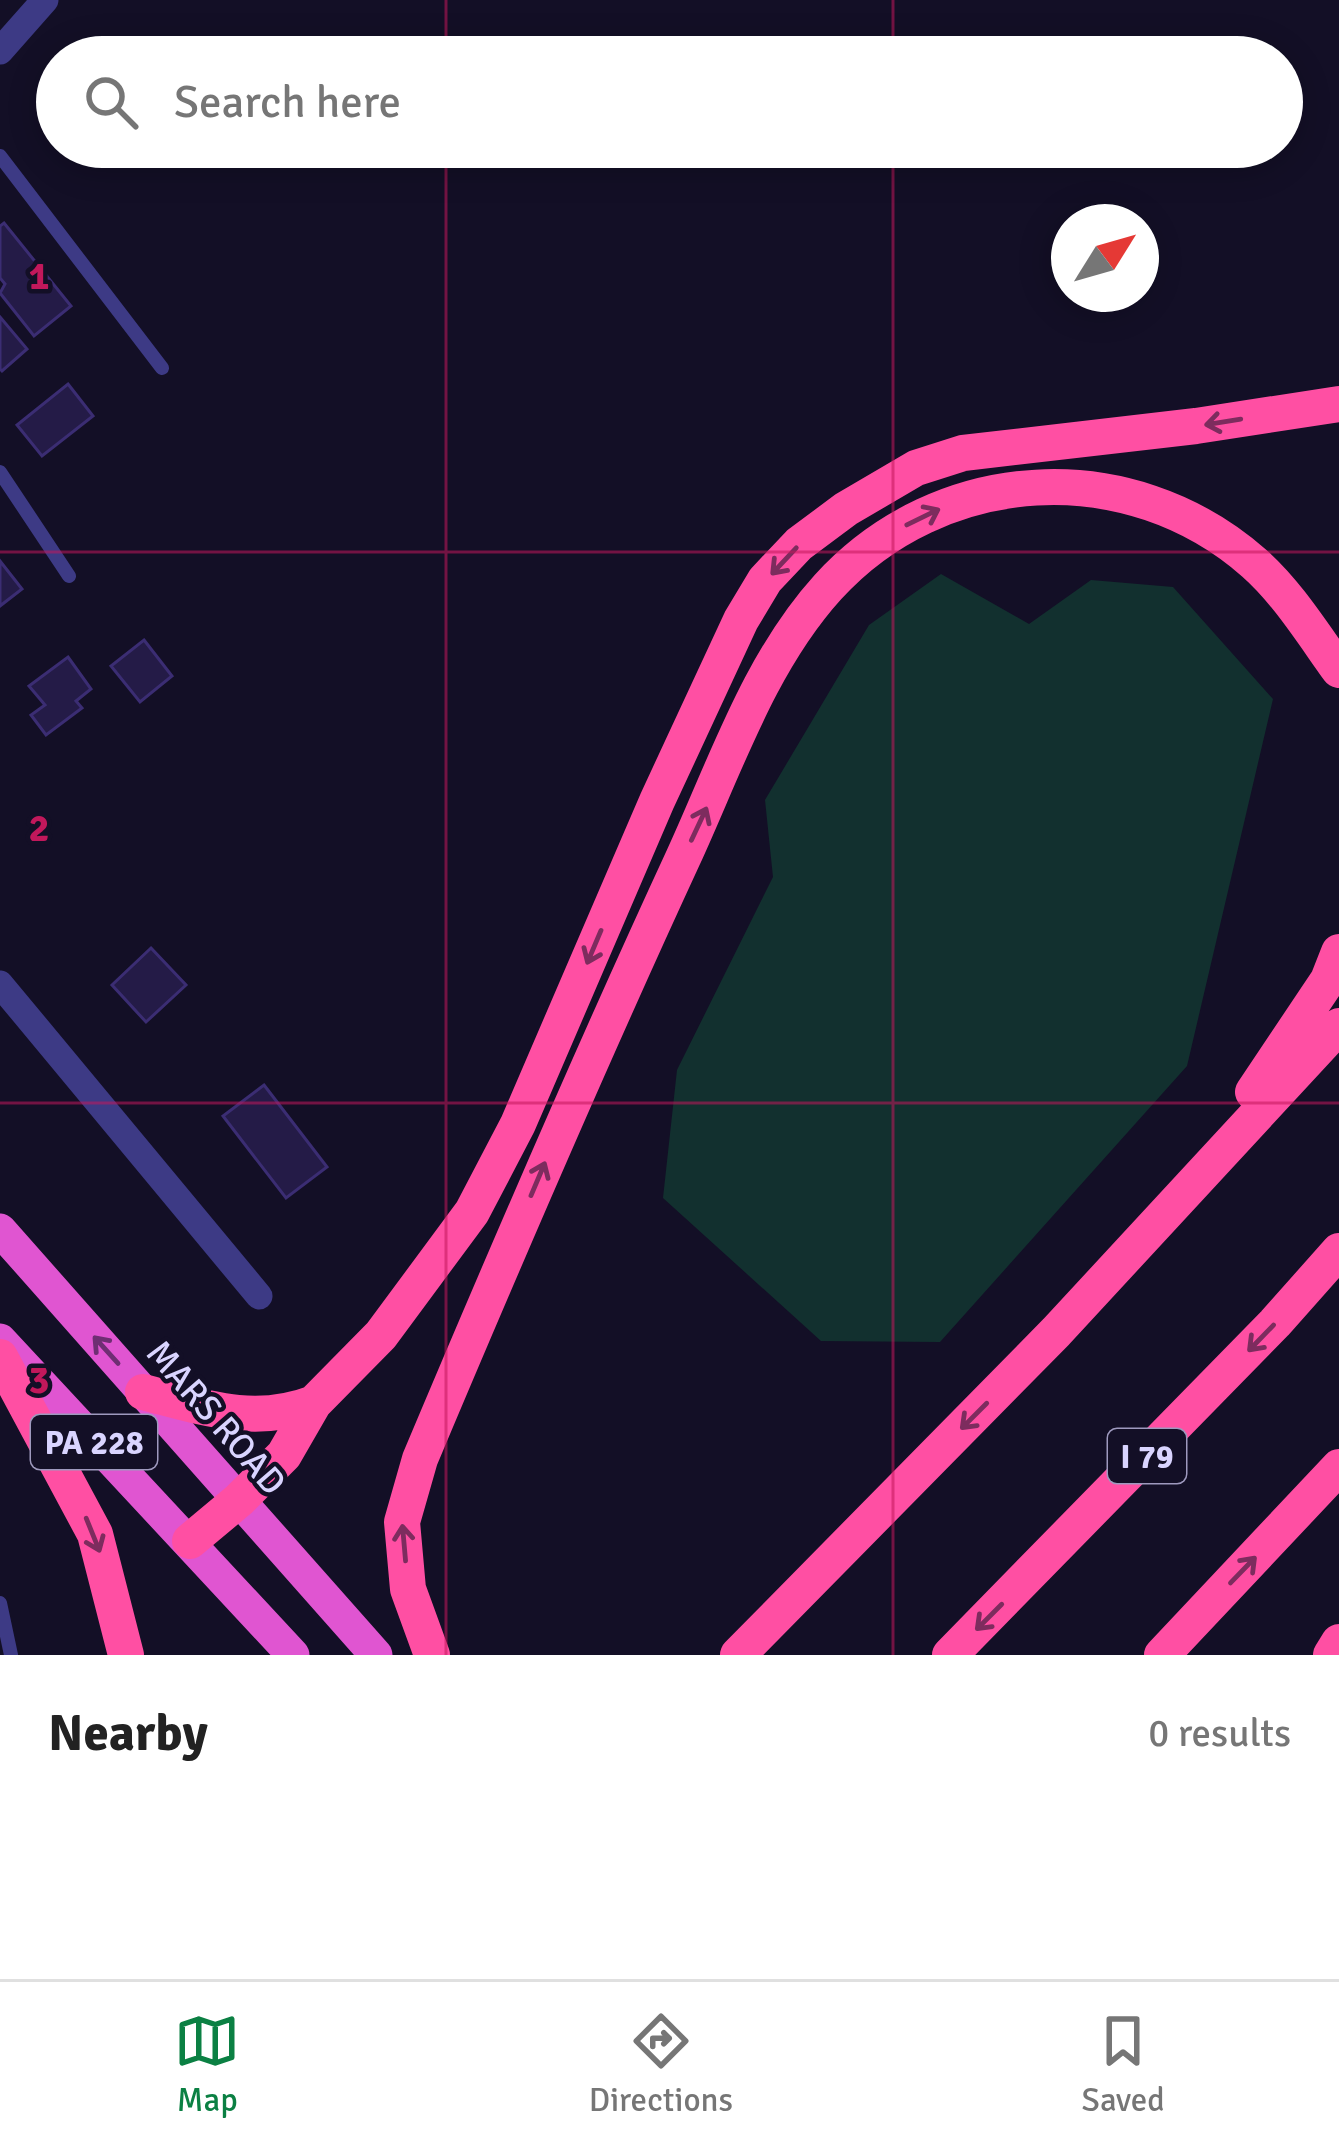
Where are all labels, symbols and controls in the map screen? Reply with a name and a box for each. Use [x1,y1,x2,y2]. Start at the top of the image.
search box [36,36,1303,168]
icon: search [78,69,144,135]
text: Search here [174,75,401,130]
north arrow [1051,204,1159,312]
text: 1 [28,252,50,300]
one-way arrow [1205,411,1244,434]
one-way arrow [904,505,940,527]
one-way arrow [770,545,798,575]
text: 2 [28,804,50,852]
one-way arrow [689,807,711,843]
one-way arrow [582,928,603,965]
one-way arrow [529,1161,550,1198]
one-way arrow [1247,1323,1275,1352]
street label: MARS ROAD [136,1331,295,1505]
one-way arrow [93,1335,120,1365]
text: 3 [28,1356,50,1404]
one-way arrow [960,1401,989,1430]
road number: PA 228 [31,1415,157,1469]
road number: I 79 [1108,1429,1186,1483]
one-way arrow [84,1516,105,1553]
one-way arrow [392,1524,415,1563]
one-way arrow [1228,1556,1256,1586]
one-way arrow [975,1603,1004,1631]
text: Nearby [48,1702,208,1765]
text: 0 results [1148,1709,1291,1757]
tab: Map [174,2008,240,2121]
tab: Directions [589,2008,733,2121]
tab: Saved [1082,2008,1165,2121]

